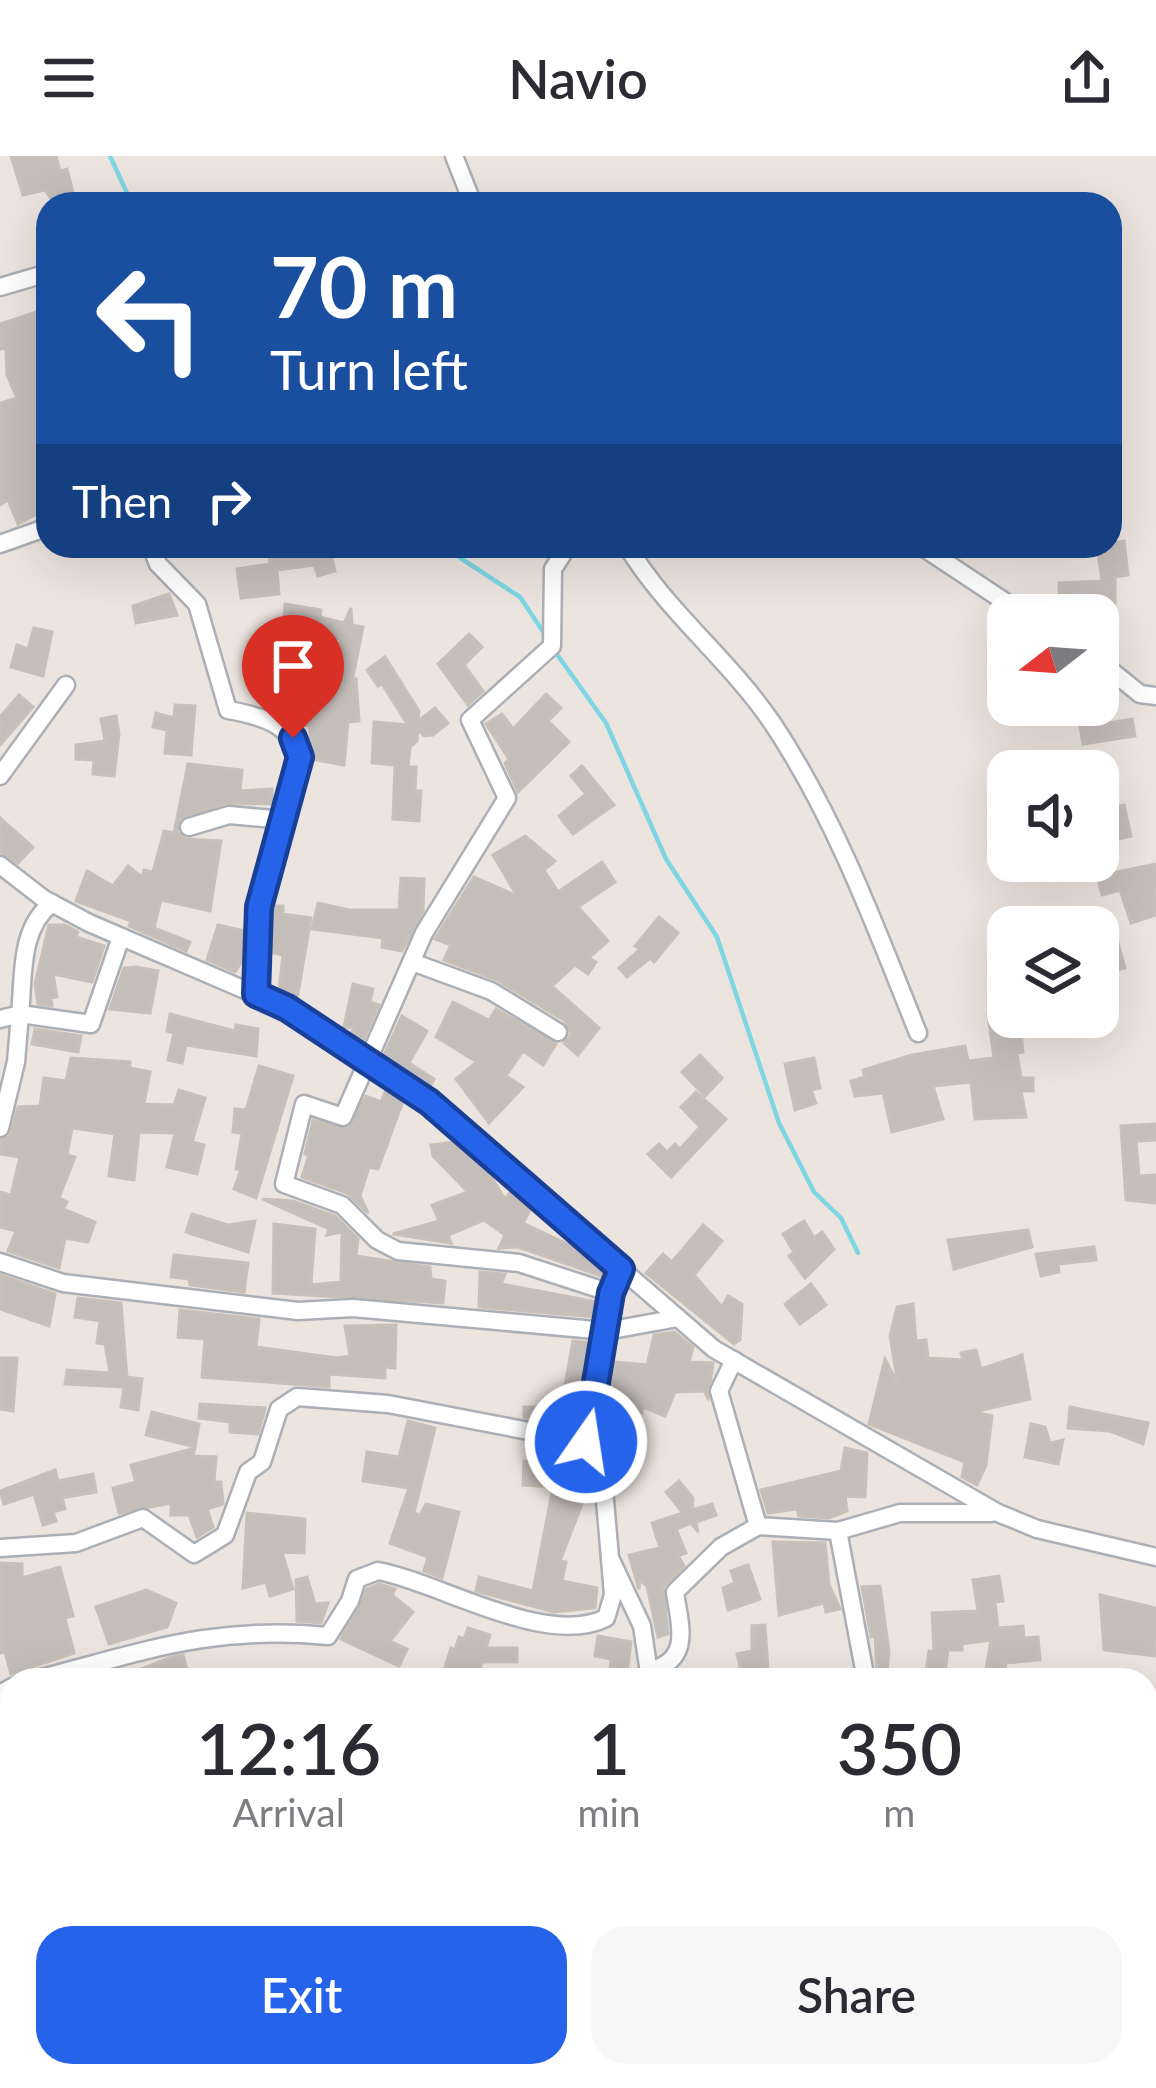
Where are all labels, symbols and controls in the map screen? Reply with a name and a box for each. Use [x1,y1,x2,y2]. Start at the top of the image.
icon: menu [36,45,102,111]
icon: share [1054,45,1120,111]
text: Navio [508,46,648,111]
text: 70 m [270,235,458,336]
icon: left [72,240,228,396]
text: Turn left [270,337,468,402]
icon: right [196,468,262,534]
text: Then [72,474,172,528]
north arrow [987,594,1119,726]
map controls [987,594,1119,1038]
pin [242,615,344,738]
icon: arrive [260,633,326,699]
button: sound [987,750,1119,882]
button: layers [987,906,1119,1038]
position arrow [523,1379,649,1505]
text: 12:16 [196,1704,381,1790]
text: 1 [588,1704,630,1790]
text: 350 [837,1704,962,1790]
text: Arrival [233,1789,345,1835]
text: min [577,1789,641,1835]
text: m [883,1789,915,1835]
button: Exit [36,1926,567,2064]
button: Share [591,1926,1122,2064]

